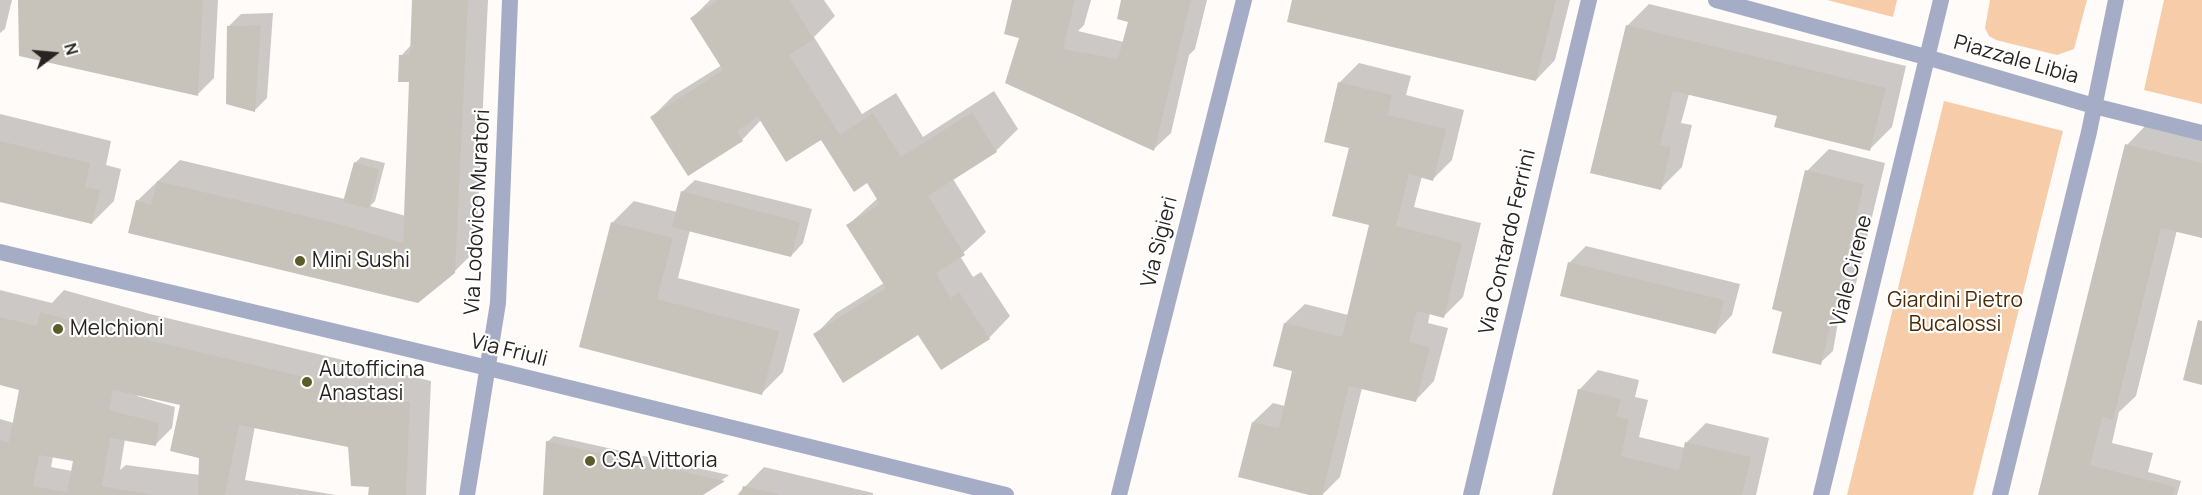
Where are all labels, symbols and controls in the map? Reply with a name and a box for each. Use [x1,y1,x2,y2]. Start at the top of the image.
north arrow [24,24,84,84]
street label: Piazzale Libia [1951,30,2081,90]
text: N [59,40,83,58]
street label: Via Lodovico Muratori [460,109,496,315]
street label: Via Contardo Ferrini [1474,147,1542,337]
street label: Via Sigieri [1137,194,1183,290]
street label: Viale Cirene [1826,213,1878,329]
place label: Mini Sushi [312,248,410,274]
marker: Mini Sushi [293,254,307,268]
park label: Giardini Pietro Bucalossi [1887,288,2023,338]
place label: Melchioni [70,316,164,342]
marker: Melchioni [51,322,65,336]
street label: Via Friuli [468,329,550,373]
place label: Autofficina Anastasi [319,357,425,407]
marker: Autofficina Anastasi [300,375,314,389]
place label: CSA Vittoria [602,448,717,474]
marker: CSA Vittoria [583,454,597,468]

